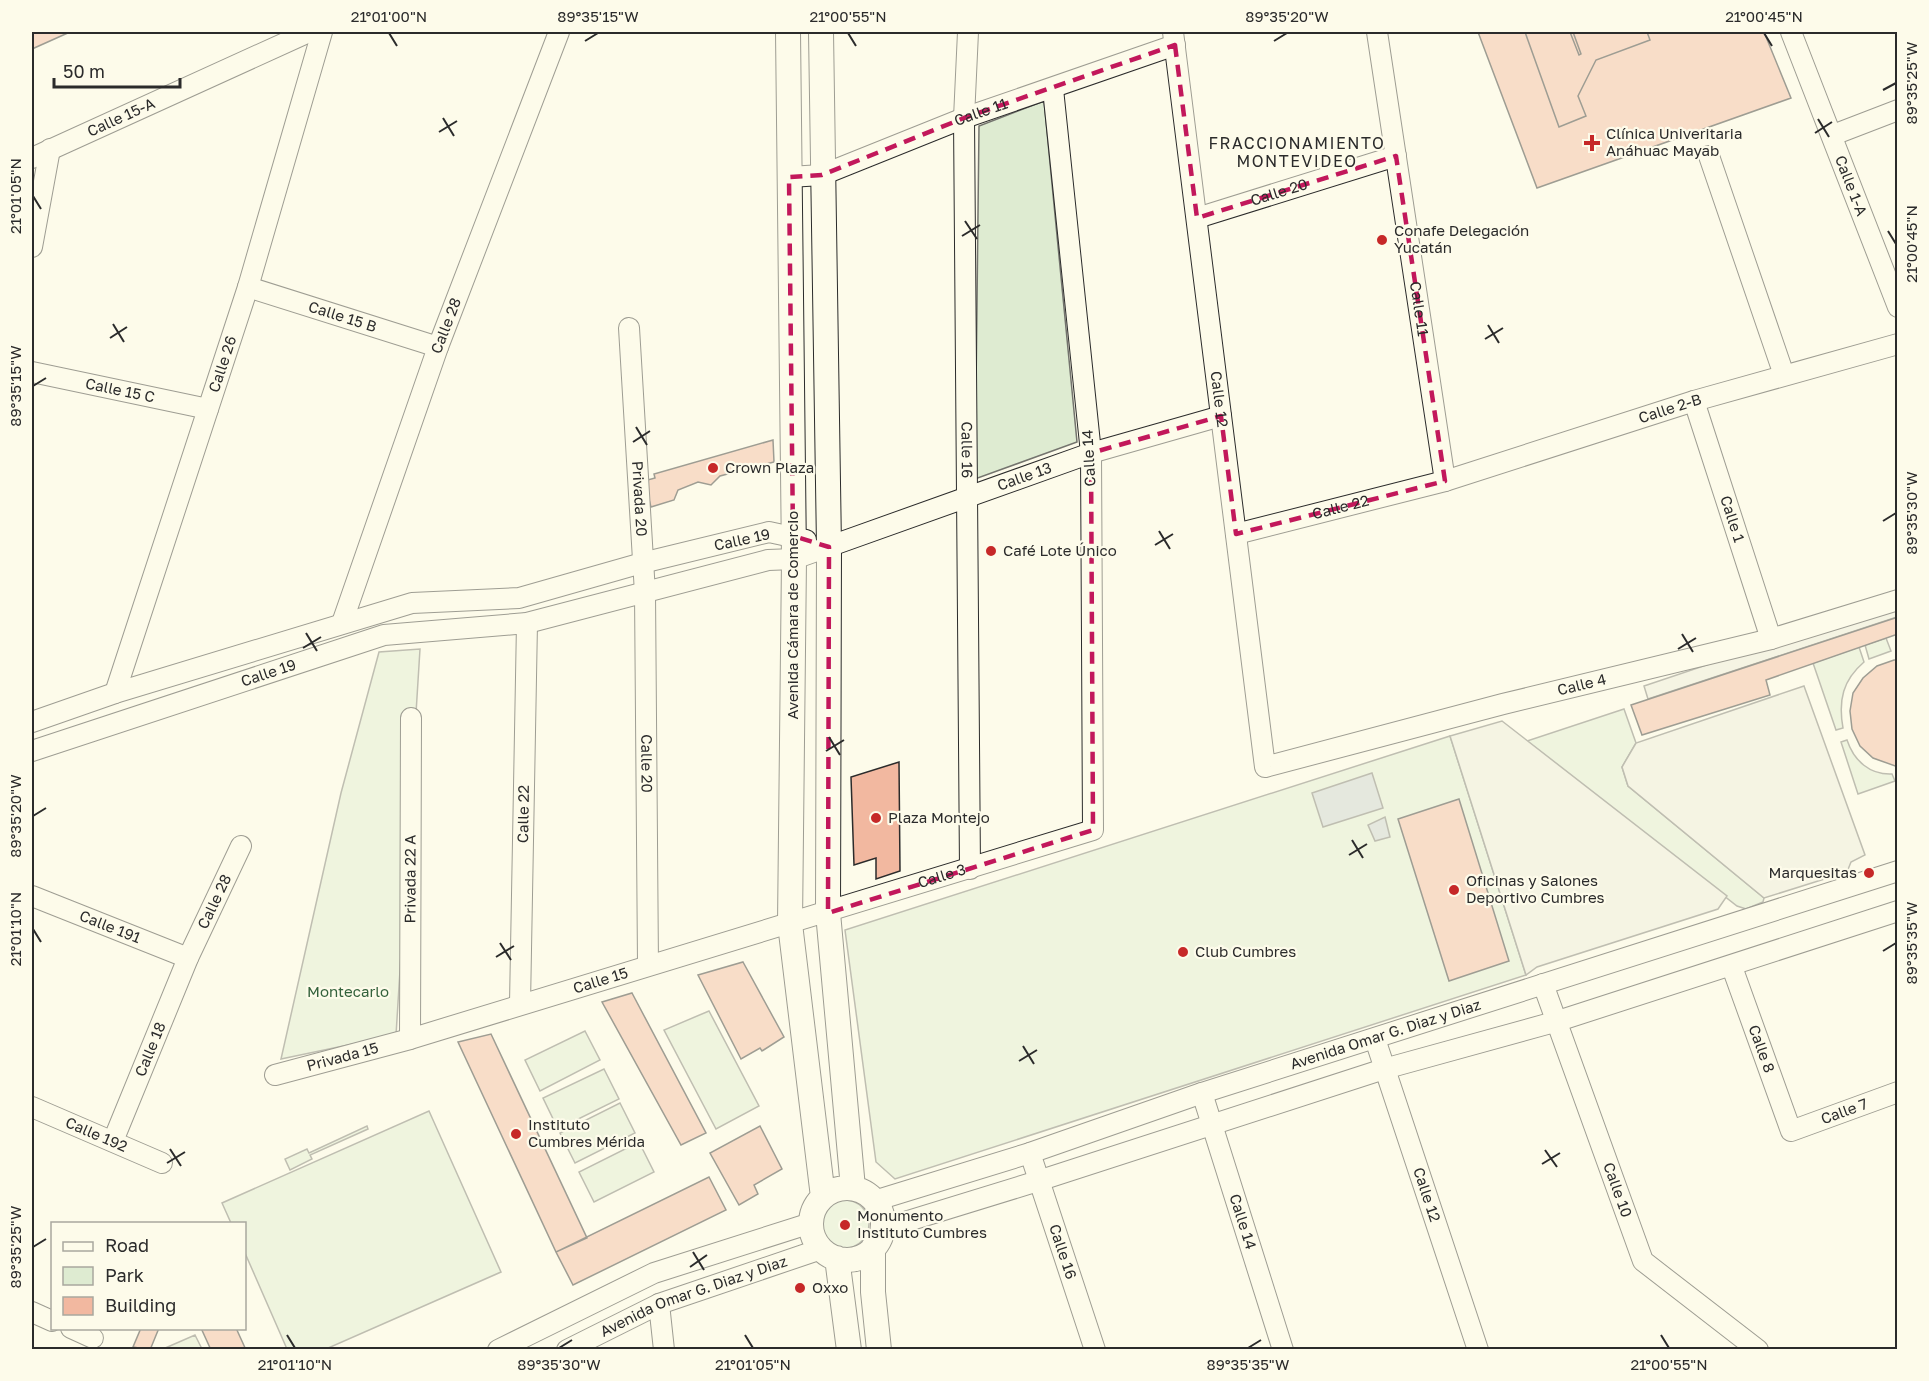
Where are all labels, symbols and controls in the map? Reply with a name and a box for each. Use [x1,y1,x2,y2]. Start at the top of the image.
text: 21°01'00"N [351,7,427,25]
text: 89°35'15"W [557,7,639,25]
text: 21°00'55"N [809,7,887,25]
text: 89°35'20"W [1245,7,1329,25]
text: 21°00'45"N [1725,7,1803,25]
text: 89°35'25"W [1902,42,1920,124]
scale bar [54,51,180,89]
text: 50 m [63,60,105,82]
street label: Calle 15-A [84,93,157,140]
street label: Calle 11 [951,94,1010,129]
place label: Clínica Univeritaria Anáhuac Mayab [1606,124,1742,159]
district label: FRACCIONAMIENTO MONTEVIDEO [1209,133,1385,171]
marker: Clínica Univeritaria Anáhuac Mayab [1583,134,1601,152]
street label: Calle 1-A [1832,152,1872,218]
text: 21°01'05"N [6,158,24,234]
street label: Calle 20 [1248,174,1309,209]
text: 21°00'45"N [1902,205,1920,283]
place label: Conafe Delegación Yucatán [1394,221,1529,256]
marker: Conafe Delegación Yucatán [1375,233,1389,247]
street label: Calle 11 [1407,280,1433,337]
street label: Calle 28 [426,295,464,356]
street label: Calle 15 B [306,297,379,335]
street label: Calle 26 [204,333,239,394]
text: 89°35'15"W [6,345,24,427]
street label: Calle 12 [1208,370,1232,428]
street label: Calle 15 C [84,373,157,406]
street label: Calle 2-B [1636,389,1703,426]
street label: Calle 16 [958,421,977,478]
street label: Calle 14 [1078,429,1098,487]
place label: Crown Plaza [725,458,814,476]
street label: Calle 13 [994,458,1054,494]
street label: Privada 20 [629,460,652,537]
marker: Crown Plaza [706,461,720,475]
text: 89°35'30"W [1902,471,1920,555]
street label: Calle 22 [1310,491,1371,522]
street label: Calle 1 [1717,493,1749,544]
street label: Avenida Cámara de Comercio [783,511,801,719]
street label: Calle 19 [712,524,772,554]
place label: Café Lote Único [1003,541,1117,559]
marker: Café Lote Único [984,544,998,558]
street label: Calle 19 [238,655,298,690]
street label: Calle 4 [1555,669,1608,699]
street label: Calle 20 [638,734,657,793]
text: 89°35'20"W [6,774,24,858]
street label: Calle 22 [513,785,532,843]
place label: Plaza Montejo [888,808,990,826]
marker: Plaza Montejo [869,811,883,825]
street label: Privada 22 A [400,835,419,923]
street label: Calle 3 [915,859,968,891]
place label: Marquesitas [1769,863,1857,881]
marker: Marquesitas [1862,866,1876,880]
street label: Calle 28 [193,871,234,932]
place label: Oficinas y Salones Deportivo Cumbres [1466,871,1605,906]
marker: Oficinas y Salones Deportivo Cumbres [1447,883,1461,897]
text: 21°01'10"N [6,892,24,966]
text: 89°35'35"W [1902,902,1920,984]
street label: Calle 191 [77,906,144,946]
place label: Club Cumbres [1195,942,1296,960]
marker: Club Cumbres [1176,945,1190,959]
street label: Calle 15 [571,963,630,997]
park label: Montecarlo [307,982,389,1000]
street label: Avenida Omar G. Diaz y Diaz [1288,995,1483,1072]
street label: Calle 18 [130,1019,169,1079]
street label: Calle 8 [1745,1022,1779,1075]
street label: Privada 15 [304,1038,380,1074]
street label: Calle 7 [1818,1094,1870,1127]
street label: Calle 192 [63,1113,130,1155]
place label: Instituto Cumbres Mérida [528,1115,645,1150]
marker: Instituto Cumbres Mérida [509,1127,523,1141]
street label: Calle 10 [1600,1160,1636,1220]
street label: Calle 12 [1410,1165,1445,1224]
street label: Calle 14 [1226,1192,1261,1251]
text: 89°35'25"W [6,1206,24,1288]
place label: Monumento Instituto Cumbres [857,1206,987,1241]
marker: Monumento Instituto Cumbres [838,1218,852,1232]
legend [51,1222,246,1330]
street label: Calle 16 [1046,1222,1081,1281]
text: Road [105,1234,149,1256]
street label: Avenida Omar G. Diaz y Diaz [597,1251,789,1340]
text: Park [105,1264,144,1286]
place label: Oxxo [812,1278,848,1296]
marker: Oxxo [793,1281,807,1295]
text: Building [105,1294,176,1316]
text: 21°01'10"N [258,1355,332,1373]
text: 89°35'30"W [517,1355,601,1373]
text: 21°01'05"N [715,1355,791,1373]
text: 89°35'35"W [1207,1355,1289,1373]
text: 21°00'55"N [1630,1355,1708,1373]

